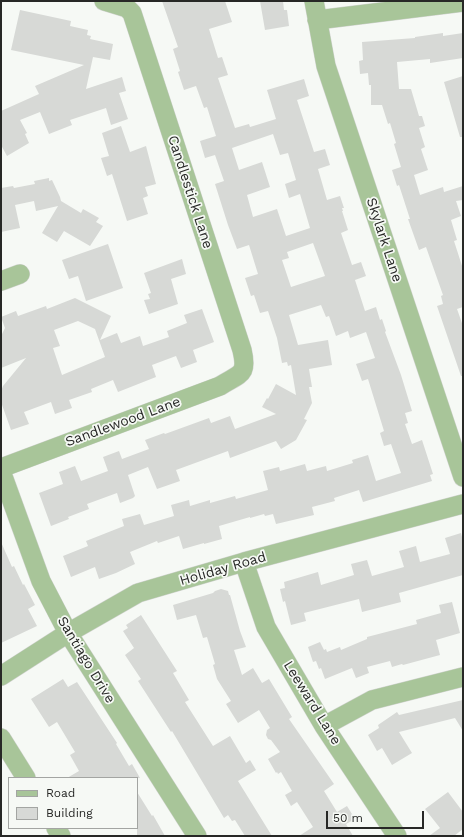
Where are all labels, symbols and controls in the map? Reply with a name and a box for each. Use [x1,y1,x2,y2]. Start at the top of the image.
street label: Candlestick Lane [164,133,216,251]
street label: Skylark Lane [362,196,406,284]
street label: Sandlewood Lane [63,393,183,451]
street label: Holiday Road [178,549,268,589]
street label: Santiago Drive [53,614,119,706]
street label: Leeward Lane [280,658,344,748]
legend [8,777,138,829]
text: Road [46,786,75,800]
scale bar [328,803,426,829]
text: Building [46,806,93,820]
text: 50 m [333,811,363,825]

